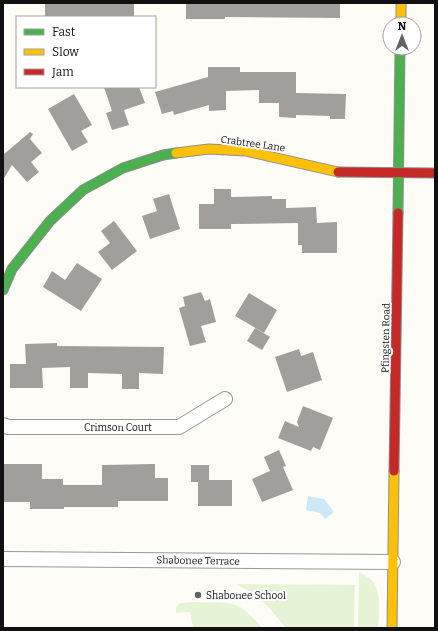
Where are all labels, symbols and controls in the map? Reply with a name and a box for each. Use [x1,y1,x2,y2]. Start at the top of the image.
legend [16,16,156,88]
north arrow [382,16,422,56]
text: N [398,20,407,33]
text: Fast [52,25,76,39]
text: Slow [52,45,79,59]
text: Jam [51,65,74,79]
street label: Crabtree Lane [220,134,286,154]
street label: Pfingsten Road [379,303,393,373]
street label: Crimson Court [84,422,152,434]
street label: Shabonee Terrace [156,554,240,568]
marker: Shabonee School [193,590,203,600]
place label: Shabonee School [206,590,286,602]

